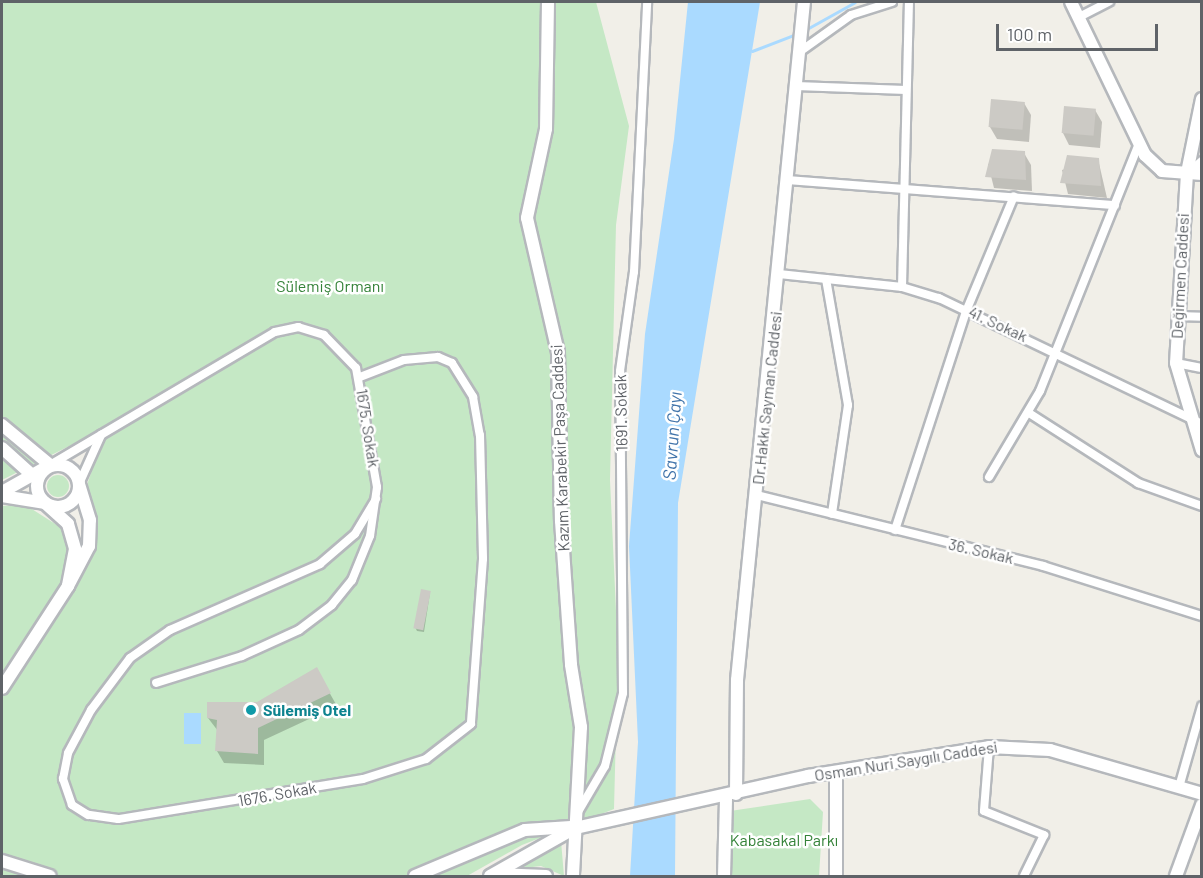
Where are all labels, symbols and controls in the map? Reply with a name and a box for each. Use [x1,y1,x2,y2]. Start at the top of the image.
scale bar [999,12,1161,50]
text: 100 m [1007,23,1052,45]
street label: Değirmen Caddesi [1167,213,1193,339]
park label: Sülemiş Ormanı [276,276,384,296]
street label: 41. Sokak [966,302,1030,346]
street label: Dr.Hakkı Sayman Caddesi [748,310,786,486]
street label: Kazım Karabekir Paşa Caddesi [547,344,573,552]
street label: 1691. Sokak [611,374,631,452]
street label: 1675. Sokak [352,387,384,469]
water label: Savrun Çayı [658,391,686,481]
street label: 36. Sokak [947,534,1015,568]
place label: Sülemiş Otel [263,700,351,720]
marker: Sülemiş Otel [244,703,258,717]
street label: Osman Nuri Saygılı Caddesi [813,737,999,785]
street label: 1676. Sokak [236,778,318,810]
park label: Kabasakal Parkı [730,830,838,850]

